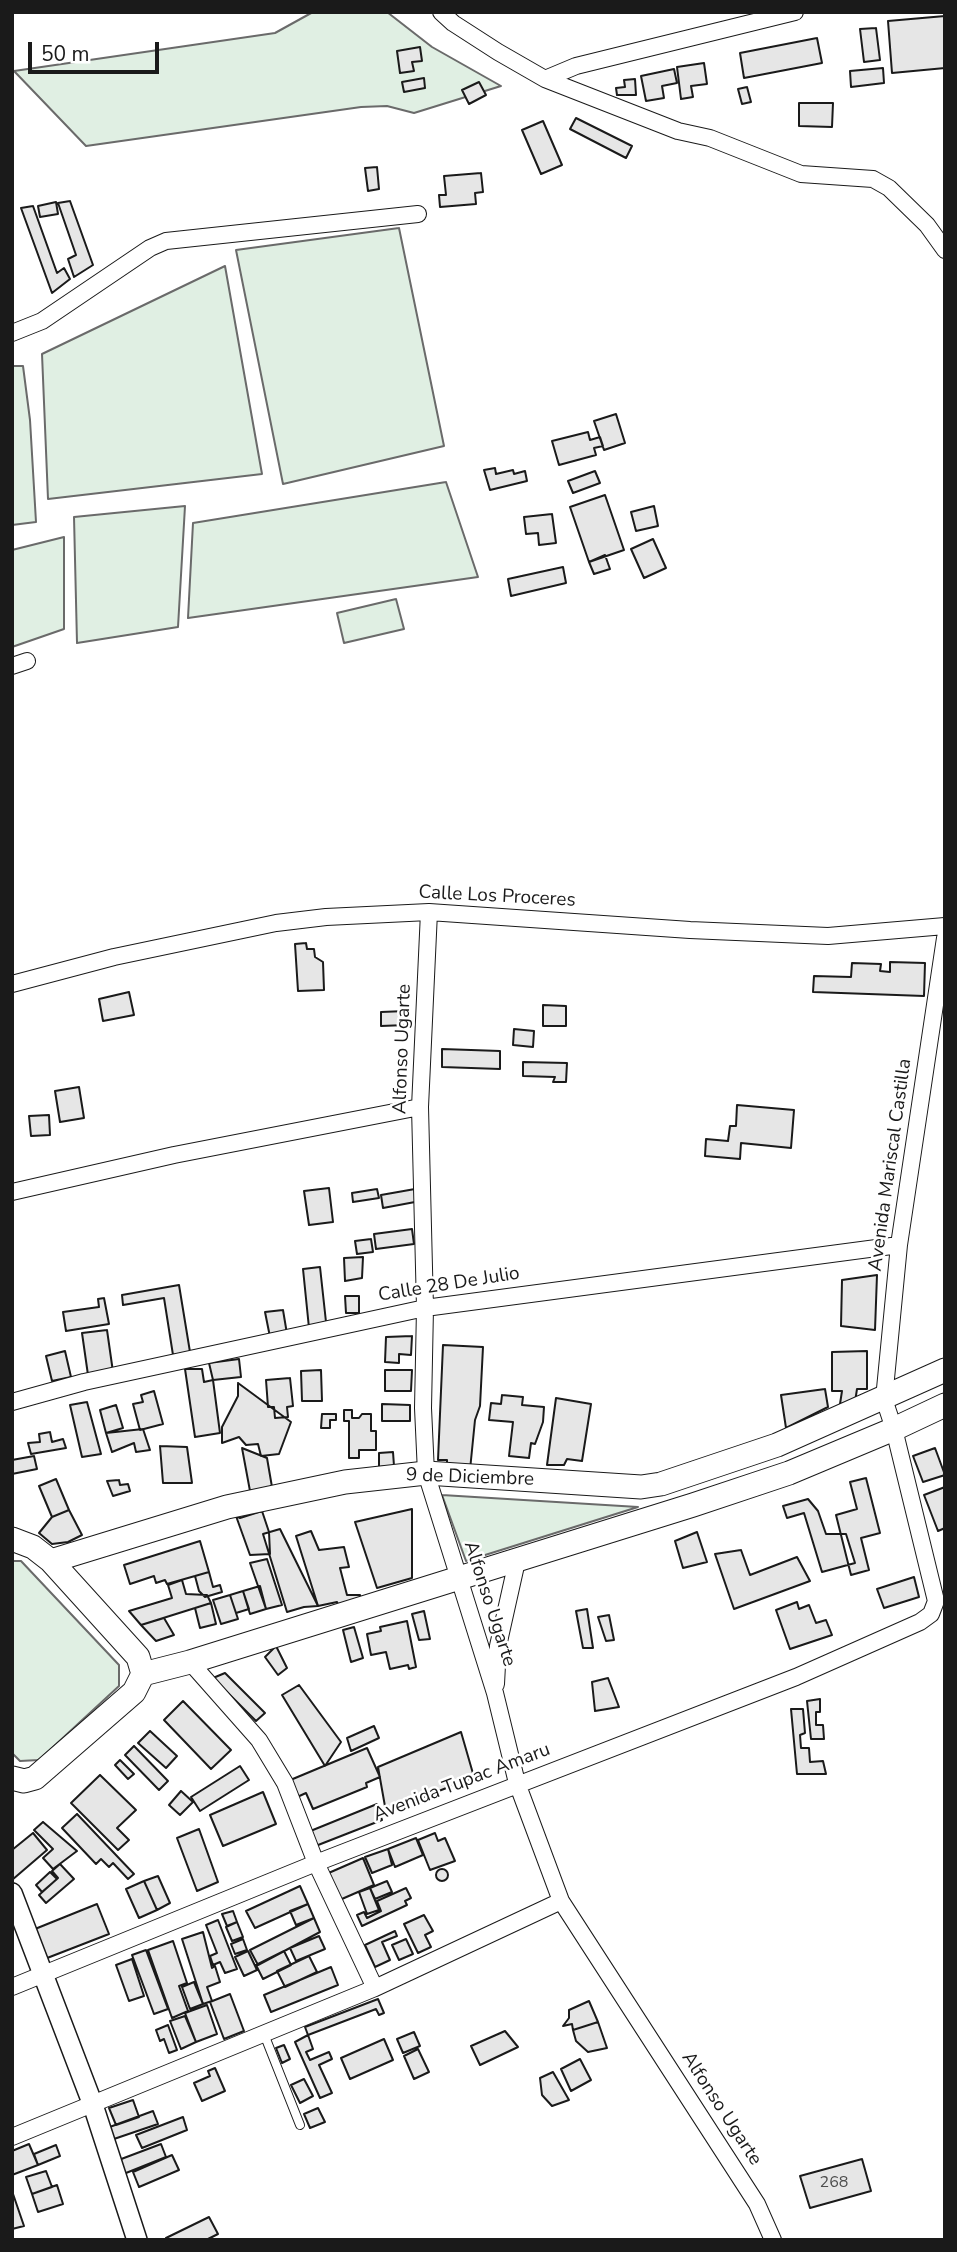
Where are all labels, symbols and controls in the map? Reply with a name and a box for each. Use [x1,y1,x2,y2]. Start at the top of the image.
scale bar [32,28,163,72]
text: 50 m [41,40,90,68]
street label: Calle Los Proceres [418,882,576,912]
street label: Alfonso Ugarte [389,983,417,1115]
street label: Avenida Mariscal Castilla [865,1057,917,1273]
street label: Calle 28 De Julio [377,1263,521,1307]
street label: 9 de Diciembre [405,1464,535,1492]
street label: Alfonso Ugarte [458,1538,520,1670]
street label: Avenida Tupac Amaru [370,1739,554,1827]
street label: Alfonso Ugarte [676,2048,766,2170]
house number: 268 [820,2173,848,2193]

